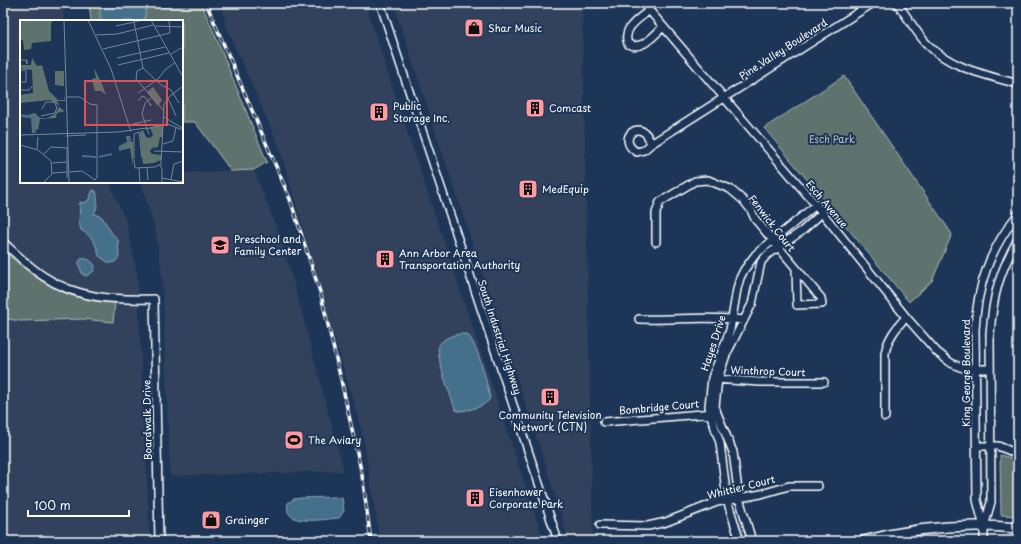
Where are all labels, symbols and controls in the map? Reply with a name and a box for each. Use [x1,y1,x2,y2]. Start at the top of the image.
street label: Pine Valley Boulevard [736,14,830,84]
shop icon: Shar Music [463,17,485,39]
inset map [20,20,183,183]
place label: Shar Music [488,20,542,35]
building icon: Comcast [524,97,546,119]
place label: Public Storage Inc. [393,98,450,125]
place label: Comcast [549,100,591,115]
building icon: Public Storage Inc. [368,101,390,123]
park label: Esch Park [809,131,855,146]
street label: Esch Avenue [803,177,852,231]
building icon: MedEquip [517,178,539,200]
place label: MedEquip [542,181,589,196]
street label: Fenwick Court [745,191,799,254]
place label: Preschool and Family Center [234,231,302,259]
school or university icon: Preschool and Family Center [209,234,231,256]
place label: Ann Arbor Area Transportation Authority [399,245,521,272]
building icon: Ann Arbor Area Transportation Authority [374,248,396,270]
street label: South Industrial Highway [474,277,526,397]
street label: Hayes Drive [696,313,729,373]
street label: King George Boulevard [958,319,973,427]
street label: Winthrop Court [730,362,806,379]
street label: Boardwalk Drive [138,380,155,460]
building icon: Community Television Network (CTN) [539,386,561,408]
street label: Bombridge Court [618,396,700,417]
place label: Community Television Network (CTN) [499,407,601,434]
sports icon: The Aviary [283,429,305,451]
place label: The Aviary [308,432,362,447]
street label: Whittier Court [705,471,776,502]
place label: Eisenhower Corporate Park [489,484,563,511]
building icon: Eisenhower Corporate Park [464,487,486,509]
scale bar [28,492,129,518]
text: 100 m [34,496,71,514]
shop icon: Grainger [200,509,222,531]
place label: Grainger [225,512,269,527]

